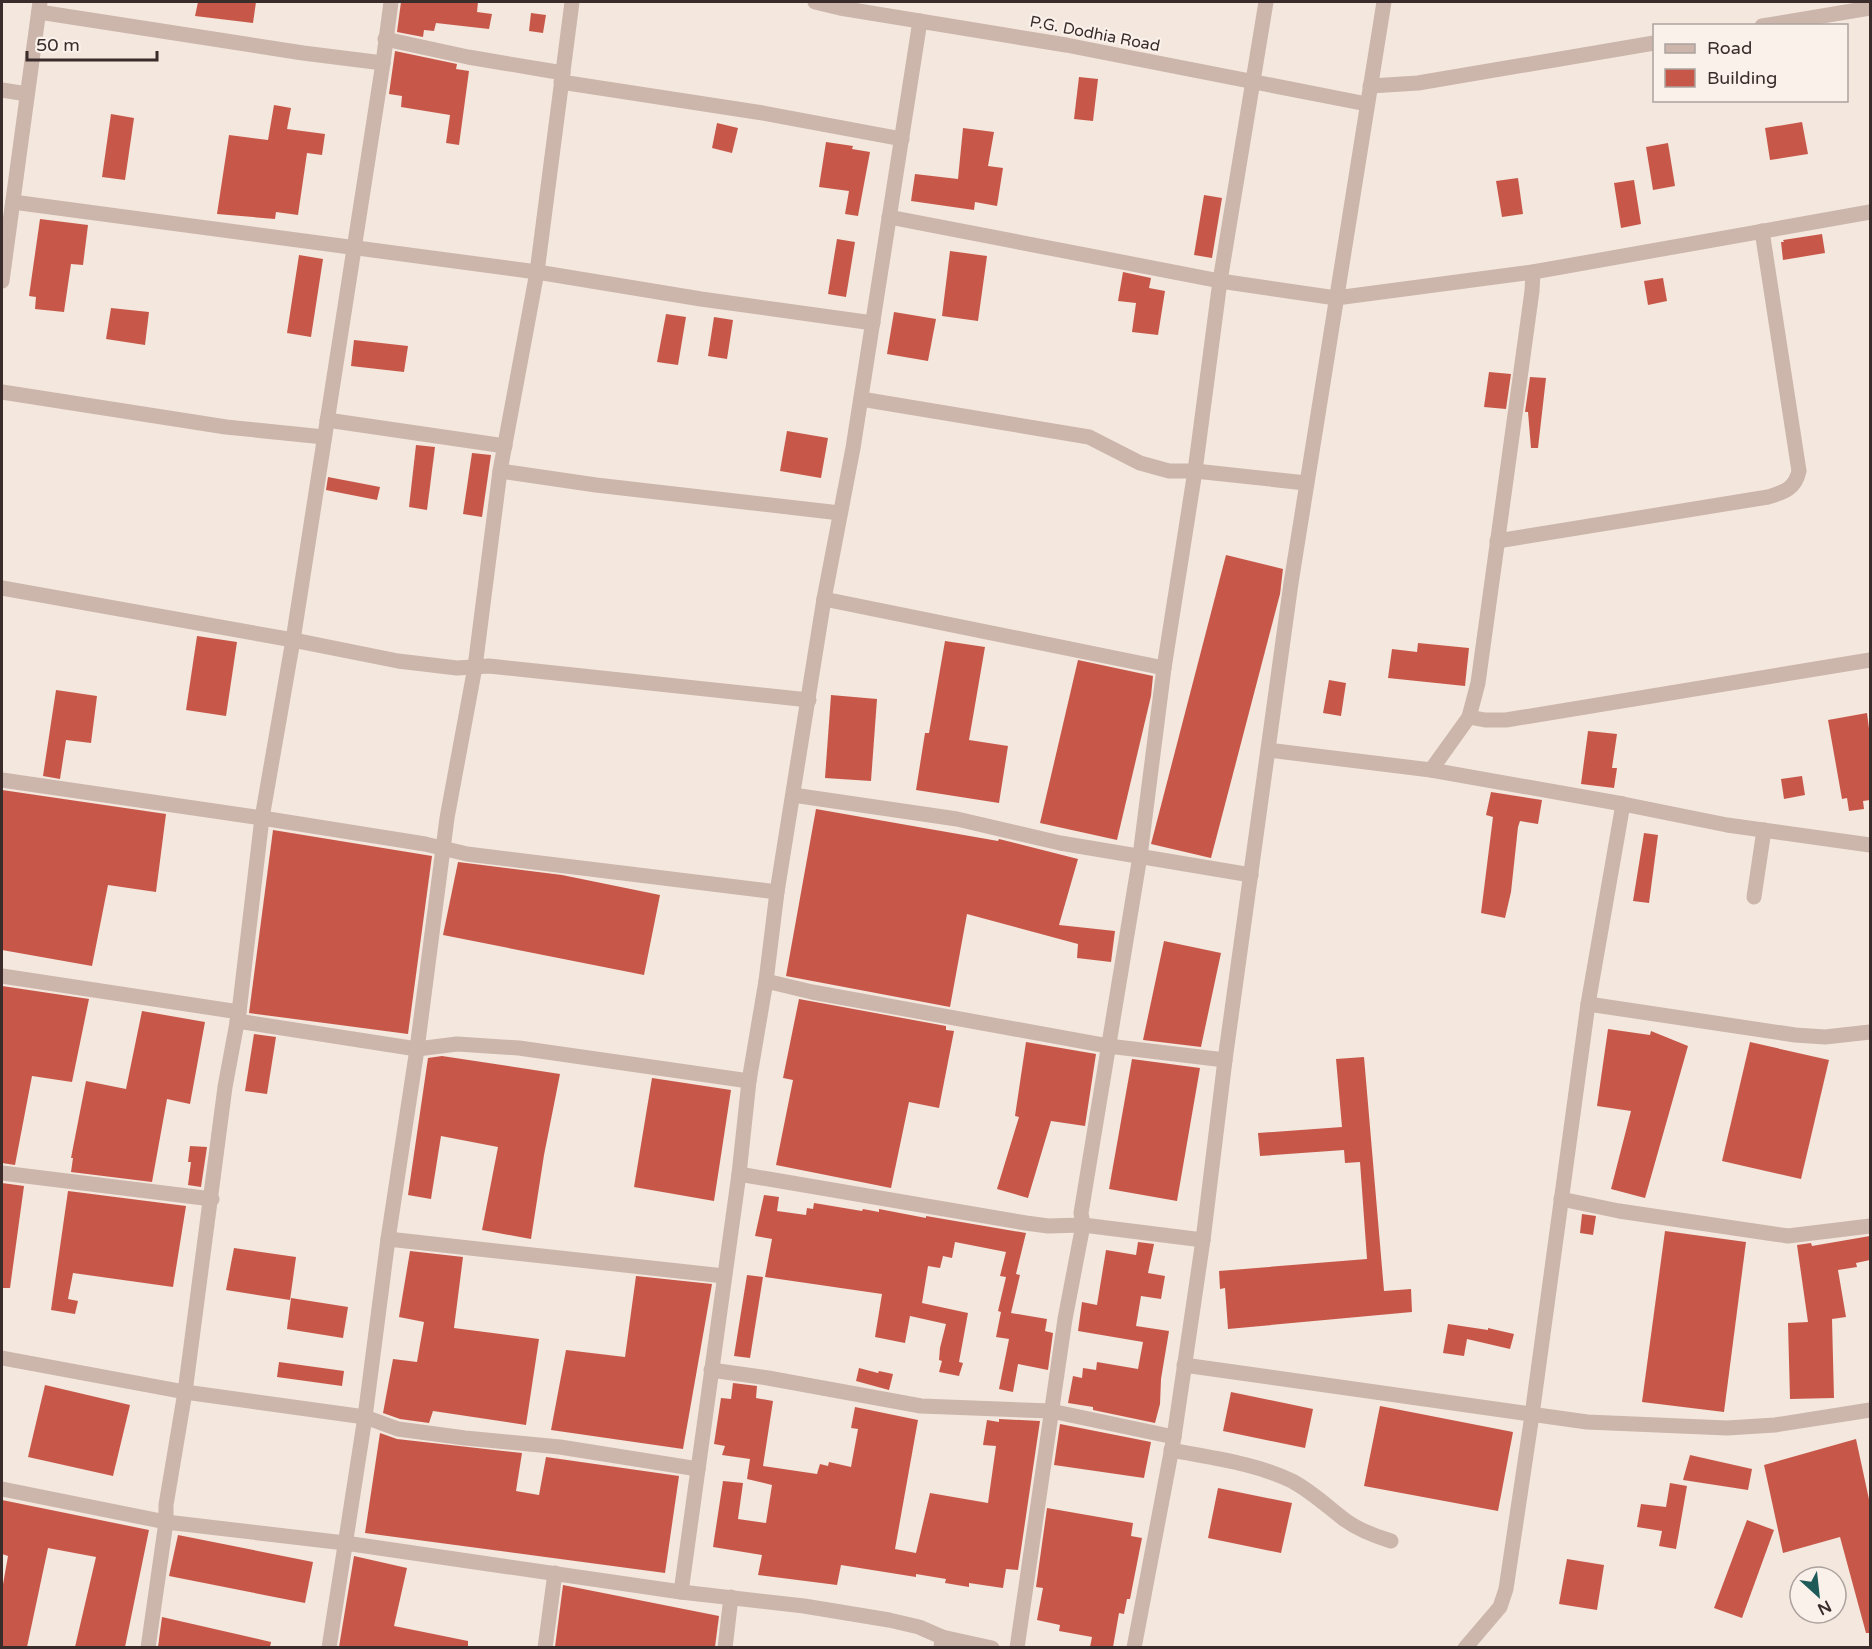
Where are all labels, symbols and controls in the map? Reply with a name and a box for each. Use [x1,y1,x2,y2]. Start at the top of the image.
street label: P.G. Dodhia Road [1028,12,1162,56]
scale bar [27,24,158,62]
legend [1653,24,1848,102]
text: 50 m [36,34,80,56]
text: Road [1707,37,1752,59]
text: Building [1707,67,1777,89]
north arrow [1788,1565,1848,1625]
text: N [1814,1596,1835,1619]

